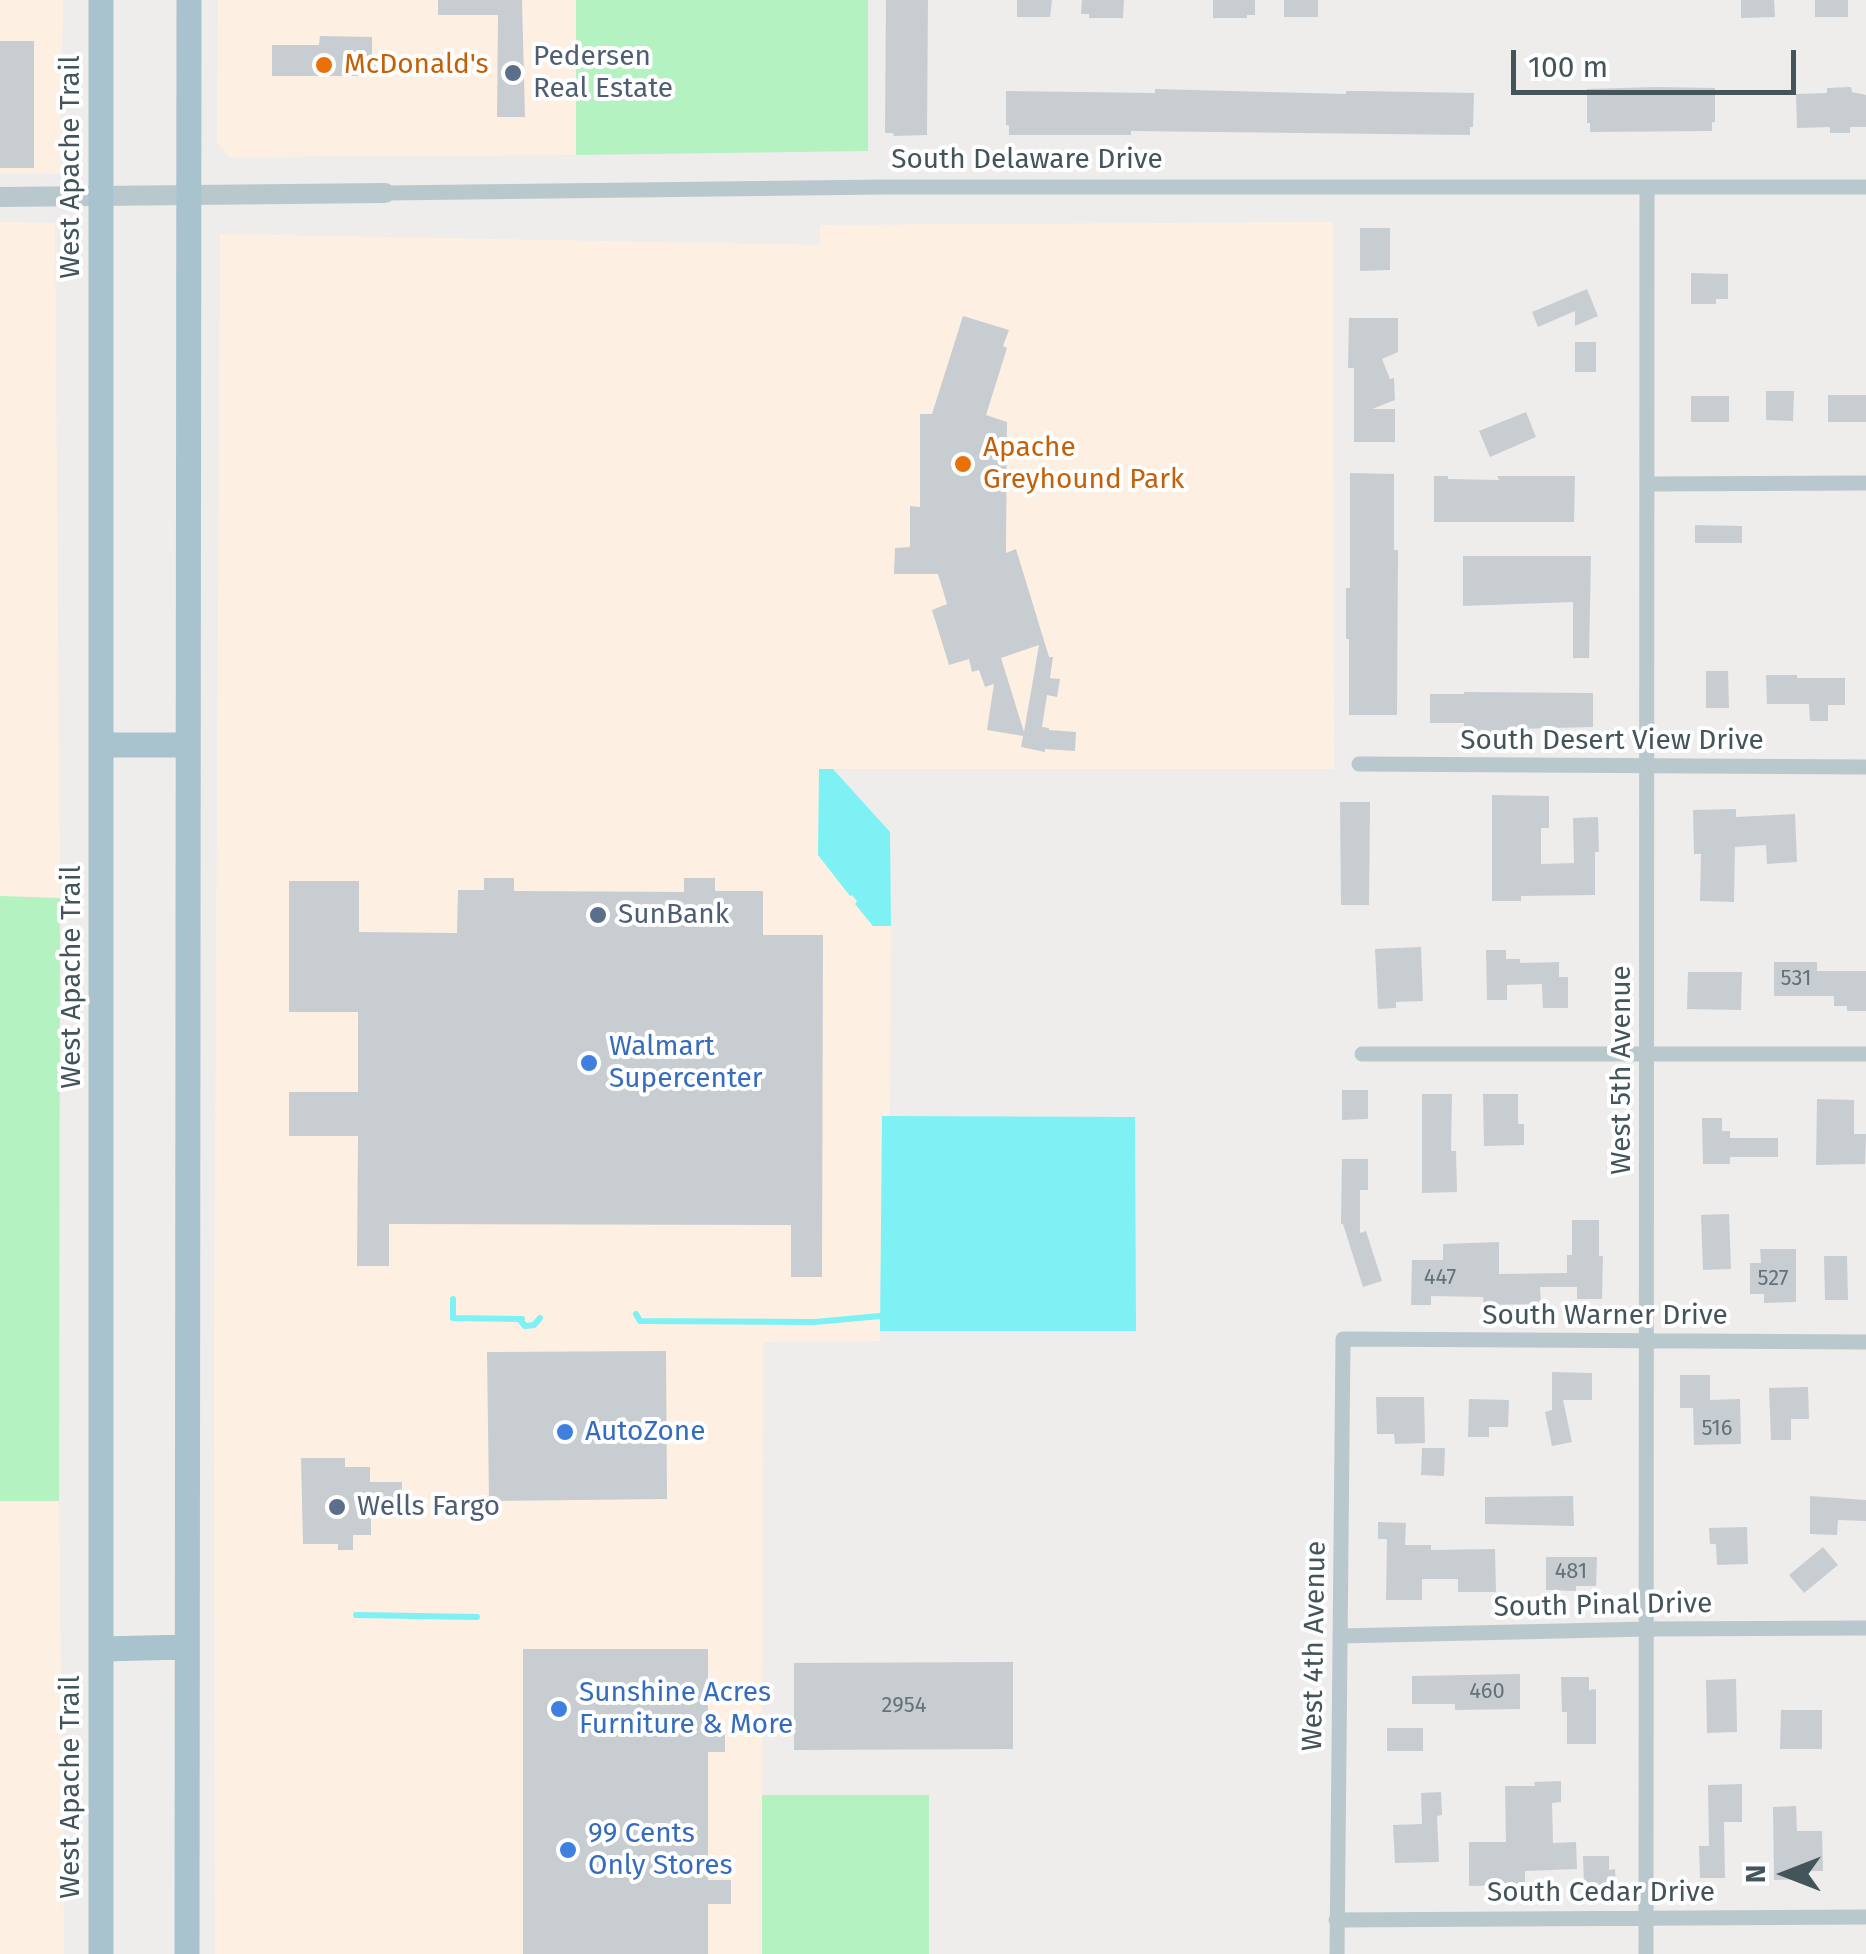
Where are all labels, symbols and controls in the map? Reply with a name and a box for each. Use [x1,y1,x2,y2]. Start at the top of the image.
scale bar [1516,30,1801,92]
place label: Pedersen Real Estate [533,40,673,106]
place label: McDonald's [344,48,489,82]
text: 100 m [1528,49,1608,85]
marker: McDonald's [313,54,335,76]
street label: West Apache Trail [54,55,88,279]
marker: Pedersen Real Estate [502,62,524,84]
street label: South Delaware Drive [891,143,1163,177]
place label: Apache Greyhound Park [983,431,1184,497]
marker: Apache Greyhound Park [952,453,974,475]
street label: South Desert View Drive [1460,724,1764,758]
street label: West Apache Trail [55,865,89,1089]
place label: SunBank [618,898,729,932]
marker: SunBank [587,904,609,926]
street label: West 5th Avenue [1605,965,1639,1175]
house number: 531 [1781,966,1811,992]
place label: Walmart Supercenter [609,1030,763,1096]
marker: Walmart Supercenter [578,1052,600,1074]
house number: 447 [1424,1265,1456,1291]
house number: 527 [1757,1266,1789,1292]
street label: South Warner Drive [1482,1299,1728,1333]
place label: AutoZone [585,1415,705,1449]
house number: 516 [1701,1416,1733,1442]
marker: AutoZone [554,1421,576,1443]
place label: Wells Fargo [357,1490,500,1524]
marker: Wells Fargo [326,1496,348,1518]
street label: West 4th Avenue [1296,1540,1334,1752]
house number: 481 [1555,1559,1587,1585]
street label: South Pinal Drive [1493,1587,1713,1625]
street label: West Apache Trail [54,1675,88,1899]
place label: Sunshine Acres Furniture & More [579,1676,793,1742]
house number: 460 [1469,1679,1505,1705]
house number: 2954 [882,1693,926,1719]
marker: Sunshine Acres Furniture & More [548,1698,570,1720]
place label: 99 Cents Only Stores [588,1817,733,1883]
north arrow [1736,1824,1836,1924]
marker: 99 Cents Only Stores [557,1839,579,1861]
text: N [1739,1865,1772,1883]
street label: South Cedar Drive [1487,1876,1715,1910]

